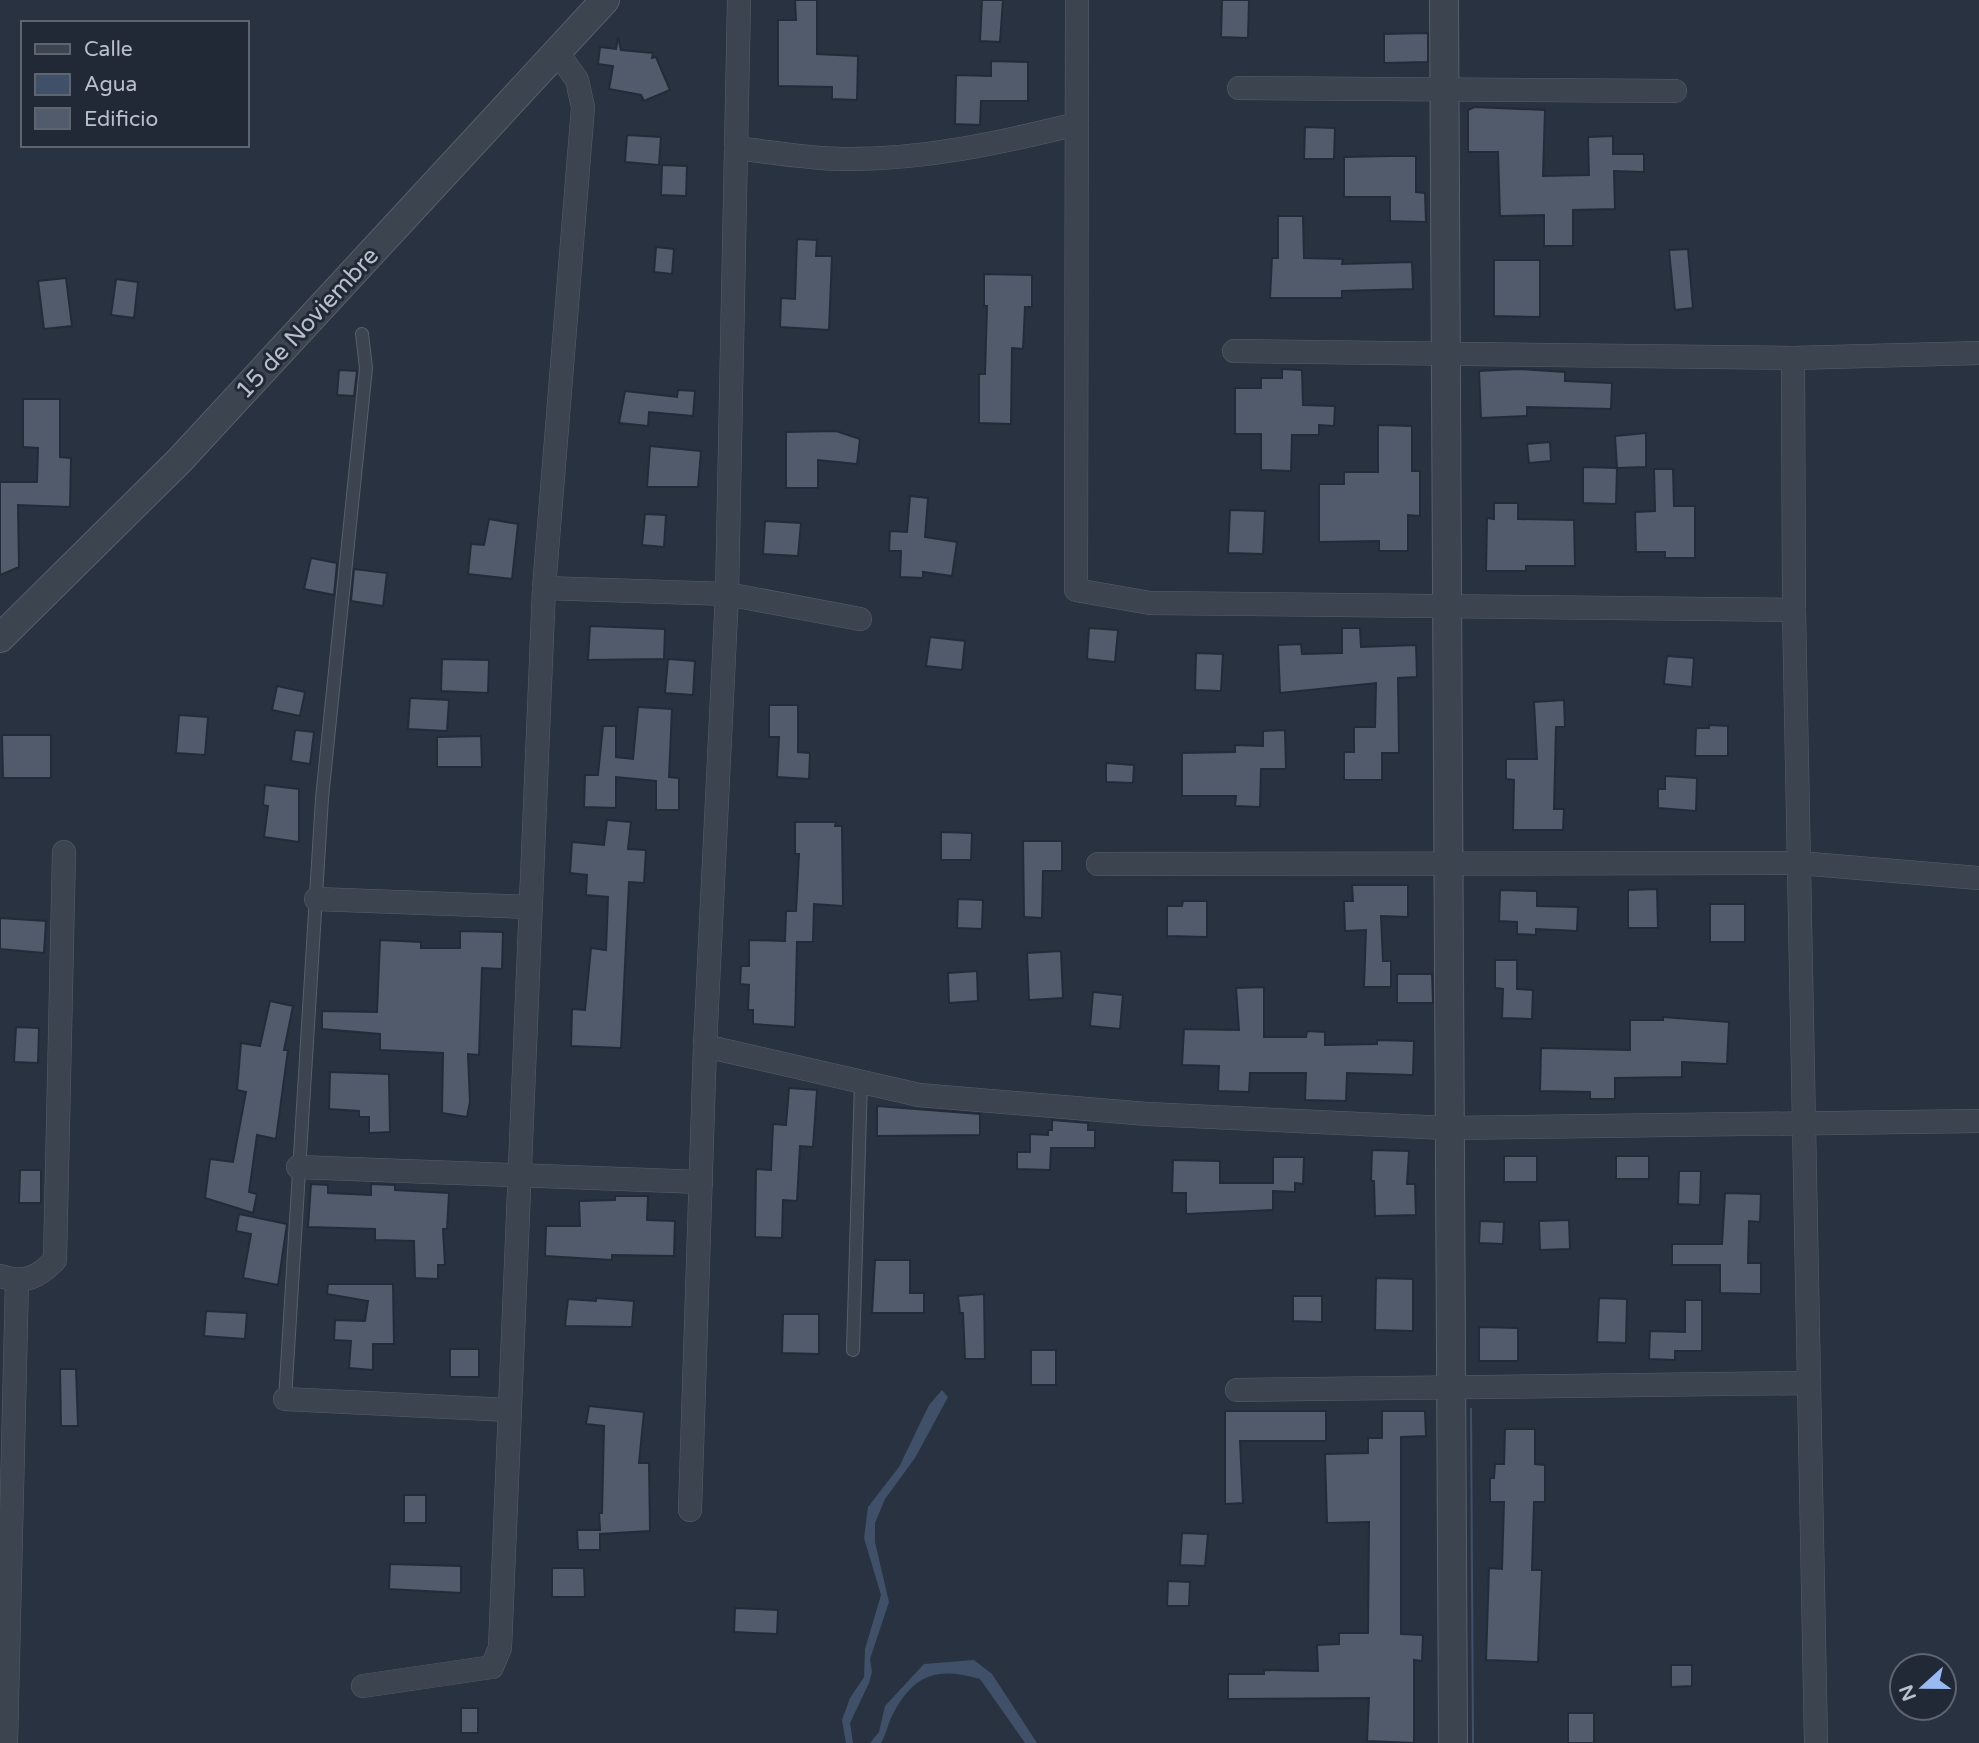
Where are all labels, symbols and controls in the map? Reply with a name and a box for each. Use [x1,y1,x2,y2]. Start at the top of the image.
legend [21,21,248,147]
text: Calle [84,37,133,62]
text: Agua [84,72,137,97]
text: Edificio [84,107,158,132]
street label: 15 de Noviembre [230,242,385,405]
north arrow [1888,1652,1958,1722]
text: N [1895,1682,1921,1704]

